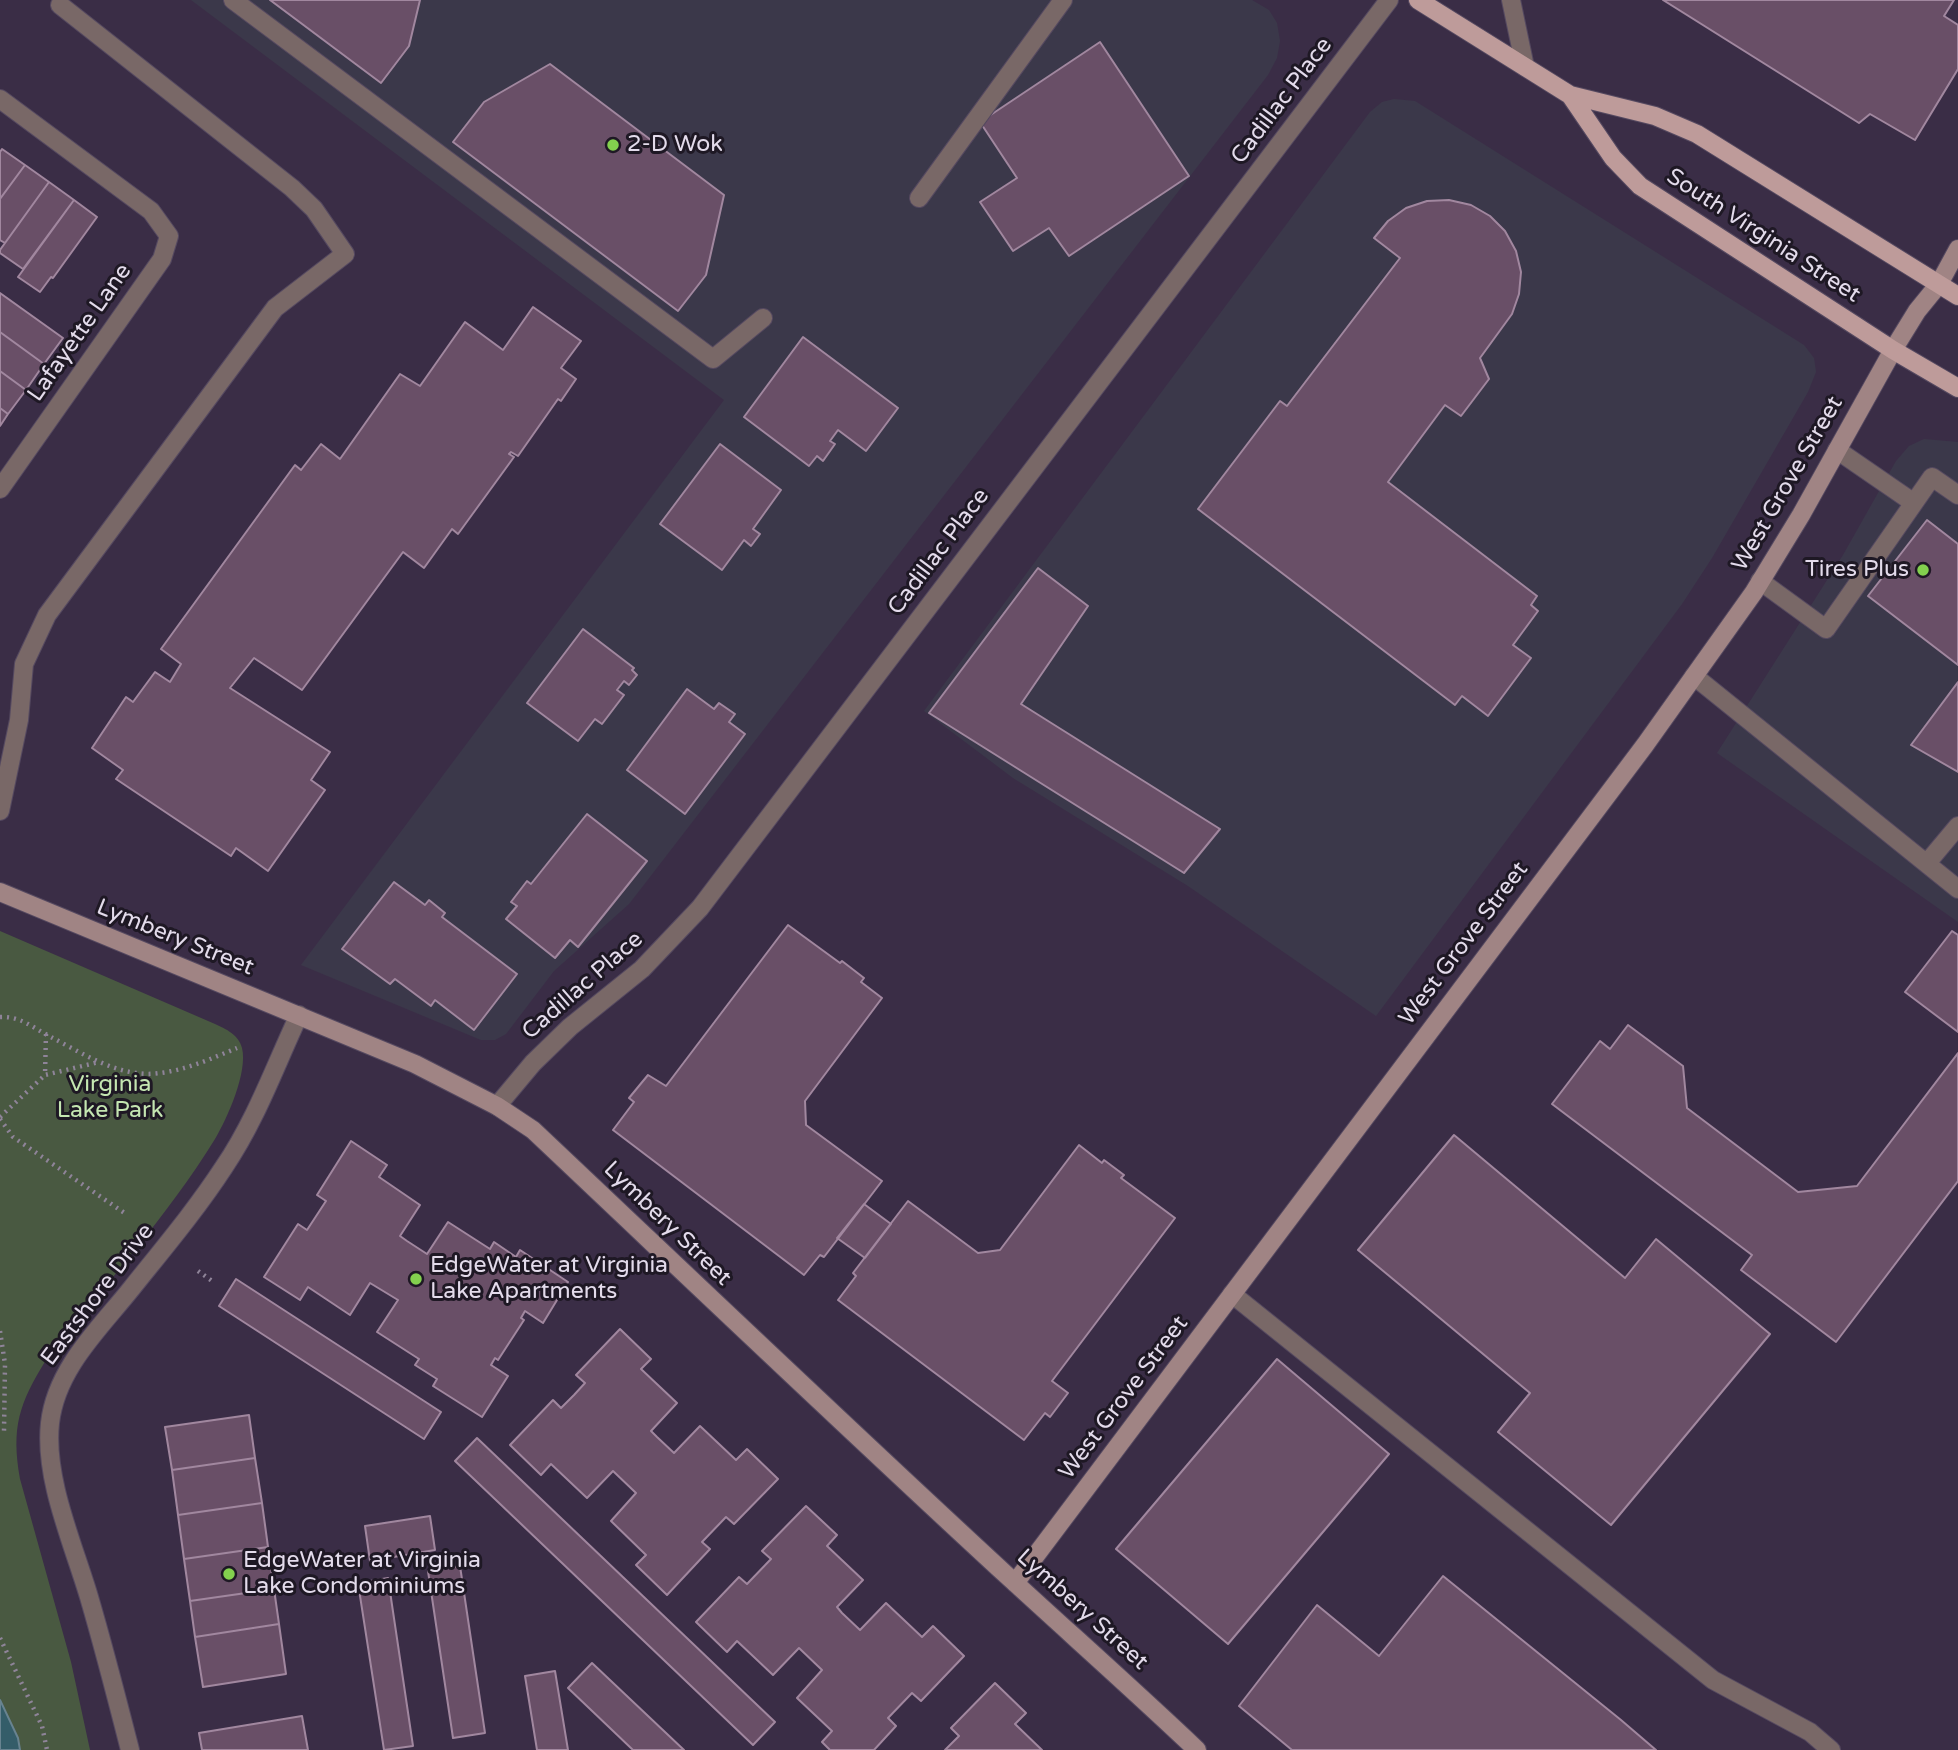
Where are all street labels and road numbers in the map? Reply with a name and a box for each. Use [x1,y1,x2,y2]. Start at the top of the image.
street label: Cadillac Place [1226,32,1338,170]
street label: South Virginia Street [1661,163,1865,309]
street label: Lafayette Lane [22,259,138,407]
street label: West Grove Street [1727,392,1849,576]
street label: Cadillac Place [883,483,995,621]
street label: West Grove Street [1394,857,1534,1031]
street label: Lymbery Street [92,894,258,982]
street label: Cadillac Place [517,926,649,1046]
street label: Lymbery Street [597,1156,737,1292]
street label: Eastshore Drive [36,1219,160,1371]
street label: West Grove Street [1054,1311,1194,1485]
street label: Lymbery Street [1011,1544,1153,1676]

